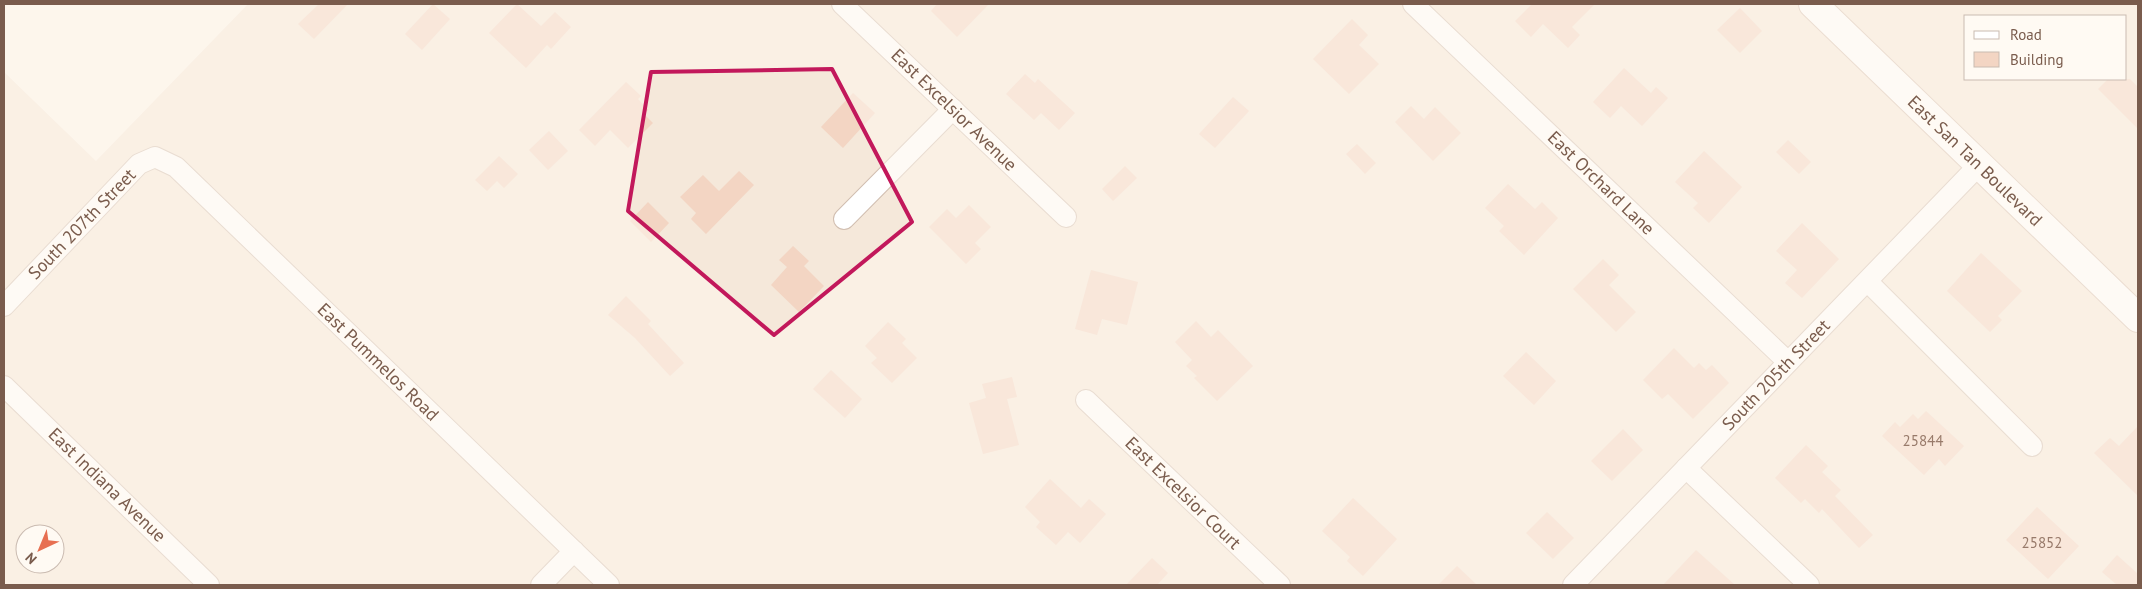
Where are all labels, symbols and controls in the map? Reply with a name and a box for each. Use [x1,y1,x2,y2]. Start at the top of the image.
legend [1964,15,2127,80]
text: Road [2010,25,2042,44]
street label: East Excelsior Avenue [887,44,1022,176]
text: Building [2010,50,2064,69]
street label: East San Tan Boulevard [1903,90,2048,231]
street label: East Orchard Lane [1543,126,1660,239]
street label: South 207th Street [23,163,140,284]
street label: East Pummelos Road [313,298,444,425]
street label: South 205th Street [1717,314,1835,435]
street label: East Indiana Avenue [44,423,171,547]
street label: East Excelsior Court [1121,431,1246,554]
house number: 25844 [1903,431,1943,450]
north arrow [15,524,65,574]
house number: 25852 [2022,533,2062,552]
text: N [21,549,41,568]

